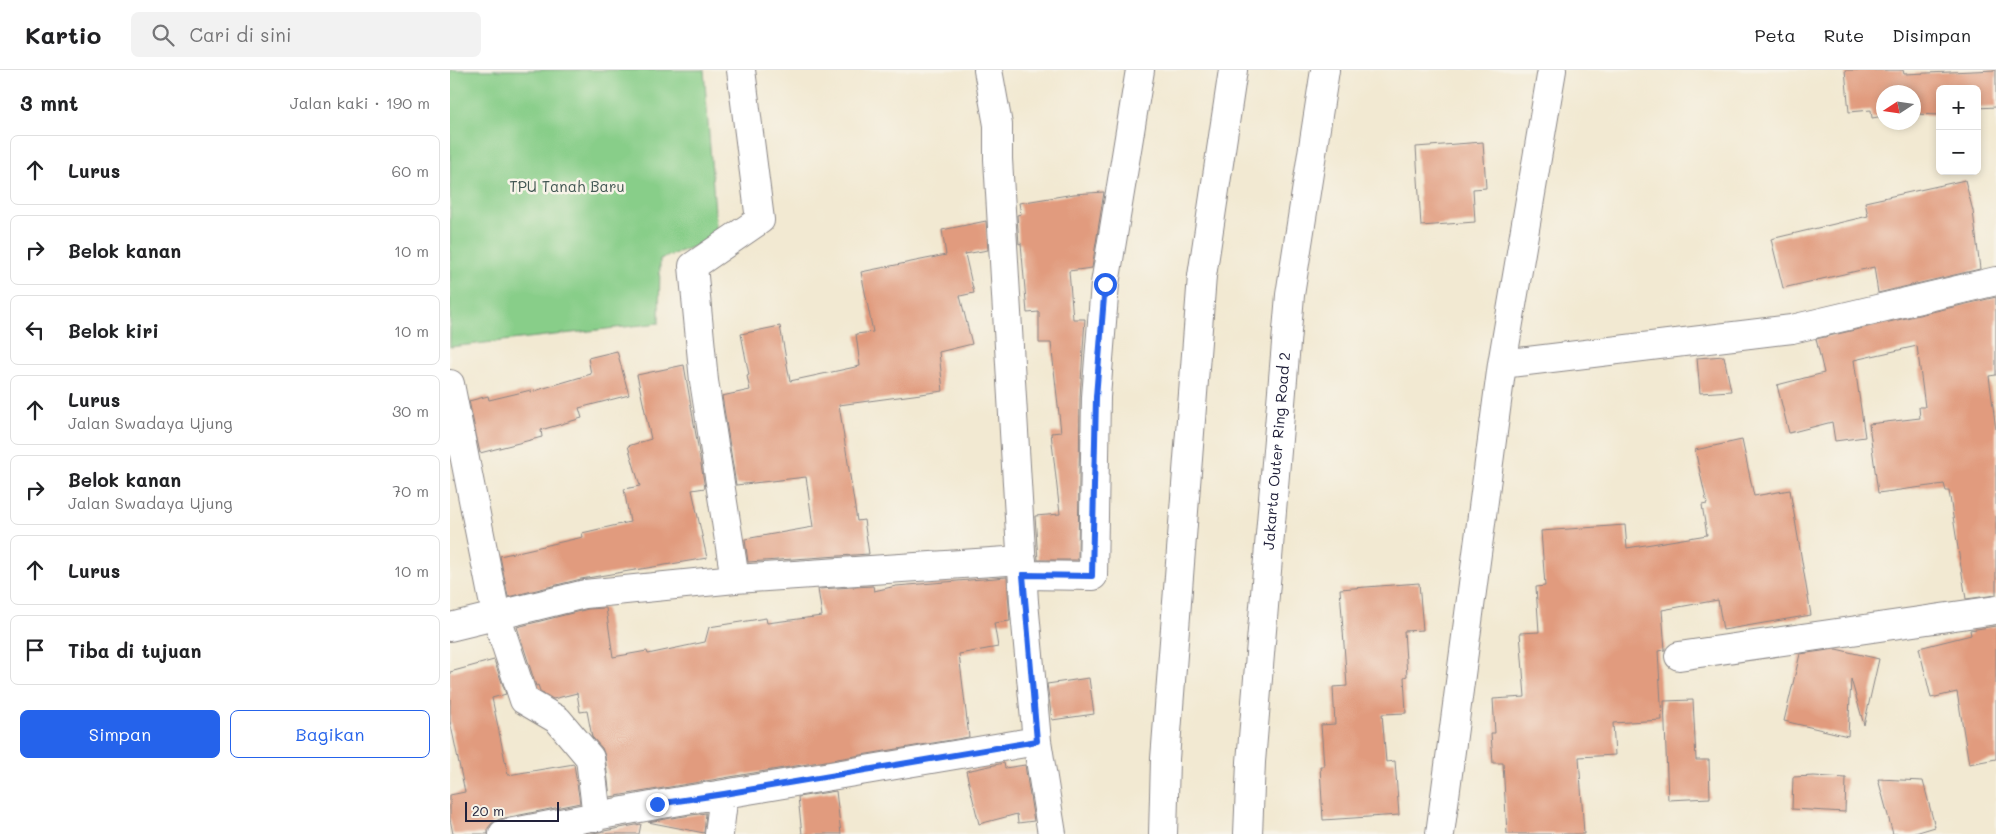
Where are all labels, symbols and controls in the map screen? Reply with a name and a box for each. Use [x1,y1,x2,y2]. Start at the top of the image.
search box [131,12,481,57]
text: Kartio [25,19,101,50]
icon: search [149,21,177,49]
text: Cari di sini [189,22,292,47]
text: Peta [1754,23,1796,47]
text: Rute [1824,23,1864,47]
text: Disimpan [1892,23,1971,47]
north arrow [1876,85,1921,130]
map controls [1936,85,1981,175]
button: + [1936,85,1981,130]
text: 3 mnt [20,89,78,116]
text: Jalan kaki · 190 m [290,92,430,113]
button: − [1936,130,1981,175]
icon: ahead [21,156,49,184]
text: Lurus [68,158,120,183]
text: 60 m [392,160,429,181]
park label: TPU Tanah Baru [509,176,625,196]
icon: right [21,236,49,264]
text: Belok kanan [68,238,181,263]
text: 10 m [394,240,429,261]
route start [1094,273,1117,296]
icon: left [21,316,49,344]
text: Belok kiri [68,318,159,343]
text: 10 m [394,320,429,341]
street label: Jakarta Outer Ring Road 2 [1258,351,1294,551]
text: Lurus [68,387,120,412]
icon: ahead [21,396,49,424]
text: 30 m [392,400,429,421]
text: Jalan Swadaya Ujung [68,412,233,433]
text: Belok kanan [68,467,181,492]
icon: right [21,476,49,504]
text: 70 m [392,480,429,501]
text: Jalan Swadaya Ujung [68,492,233,513]
icon: ahead [21,556,49,584]
text: Lurus [68,558,120,583]
text: 10 m [394,560,429,581]
icon: arrive [21,636,49,664]
text: Tiba di tujuan [68,638,201,663]
button: Simpan [20,710,220,758]
button: Bagikan [230,710,430,758]
route end [646,793,669,816]
scale bar [465,799,559,822]
text: 20 m [472,801,504,820]

